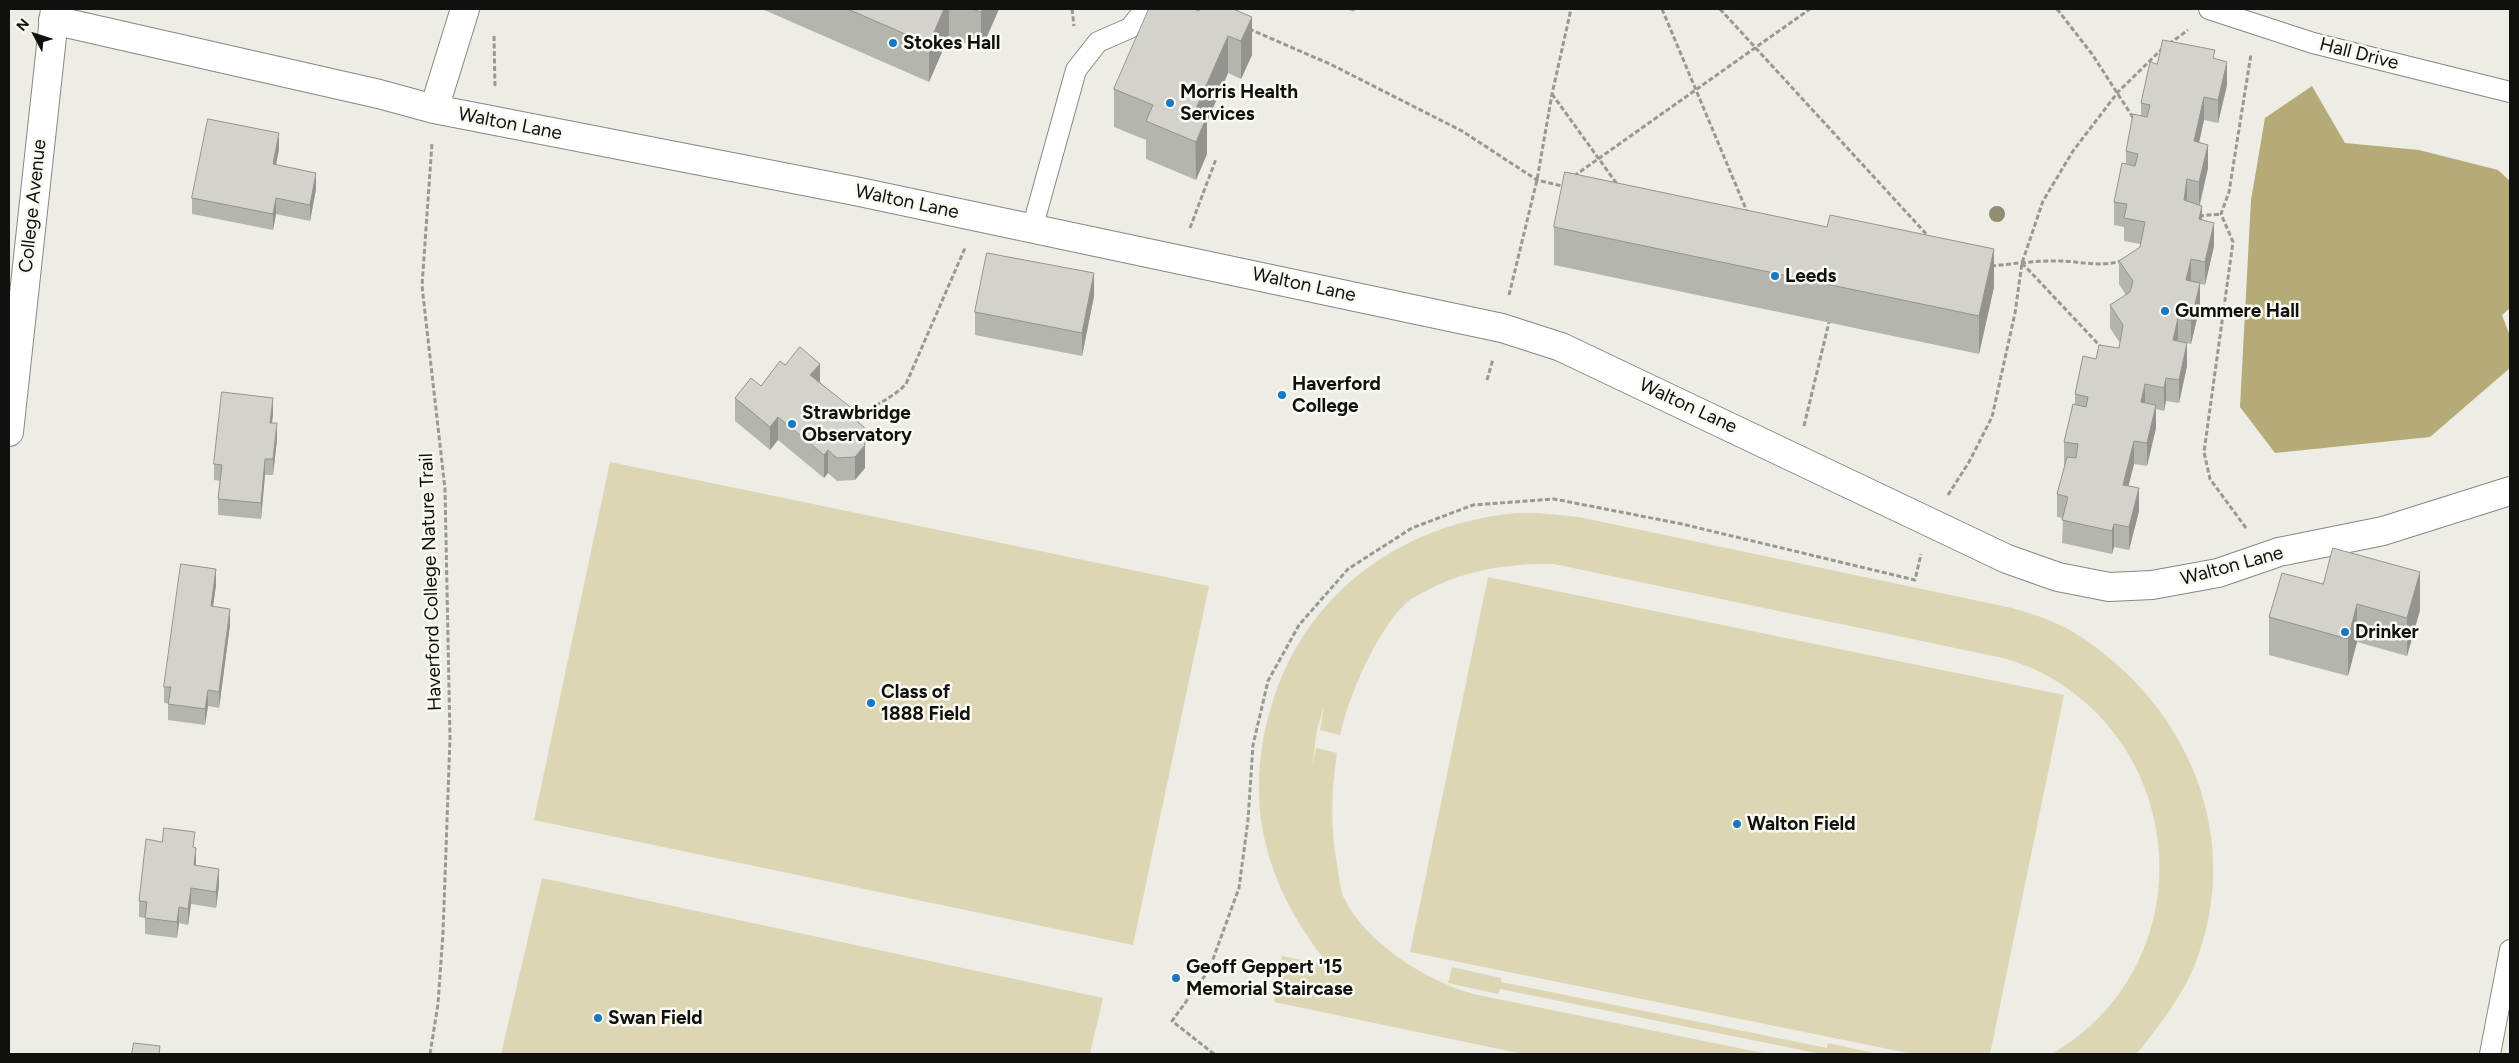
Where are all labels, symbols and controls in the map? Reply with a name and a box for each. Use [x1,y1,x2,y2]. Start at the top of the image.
north arrow [10,10,60,60]
text: N [13,15,33,35]
place label: Stokes Hall [903,32,1000,54]
street label: Hall Drive [2317,33,2401,75]
marker: Stokes Hall [887,37,899,49]
place label: Morris Health Services [1180,81,1298,125]
marker: Morris Health Services [1164,97,1176,109]
street label: Walton Lane [456,103,564,145]
street label: College Avenue [15,138,51,274]
street label: Walton Lane [853,180,961,224]
street label: Walton Lane [1250,263,1358,307]
place label: Leeds [1785,265,1836,287]
marker: Leeds [1769,270,1781,282]
place label: Gummere Hall [2175,300,2300,322]
marker: Gummere Hall [2159,305,2171,317]
place label: Haverford College [1292,373,1381,417]
street label: Walton Lane [1635,373,1741,439]
marker: Haverford College [1276,389,1288,401]
place label: Strawbridge Observatory [802,402,912,446]
marker: Strawbridge Observatory [786,418,798,430]
street label: Haverford College Nature Trail [415,453,447,711]
street label: Walton Lane [2178,541,2286,591]
place label: Drinker [2355,621,2419,643]
marker: Drinker [2339,626,2351,638]
place label: Class of 1888 Field [881,681,970,725]
marker: Class of 1888 Field [865,697,877,709]
place label: Walton Field [1747,813,1856,835]
marker: Walton Field [1731,818,1743,830]
place label: Geoff Geppert '15 Memorial Staircase [1186,956,1353,1000]
marker: Geoff Geppert '15 Memorial Staircase [1170,972,1182,984]
place label: Swan Field [608,1007,703,1029]
marker: Swan Field [592,1012,604,1024]

